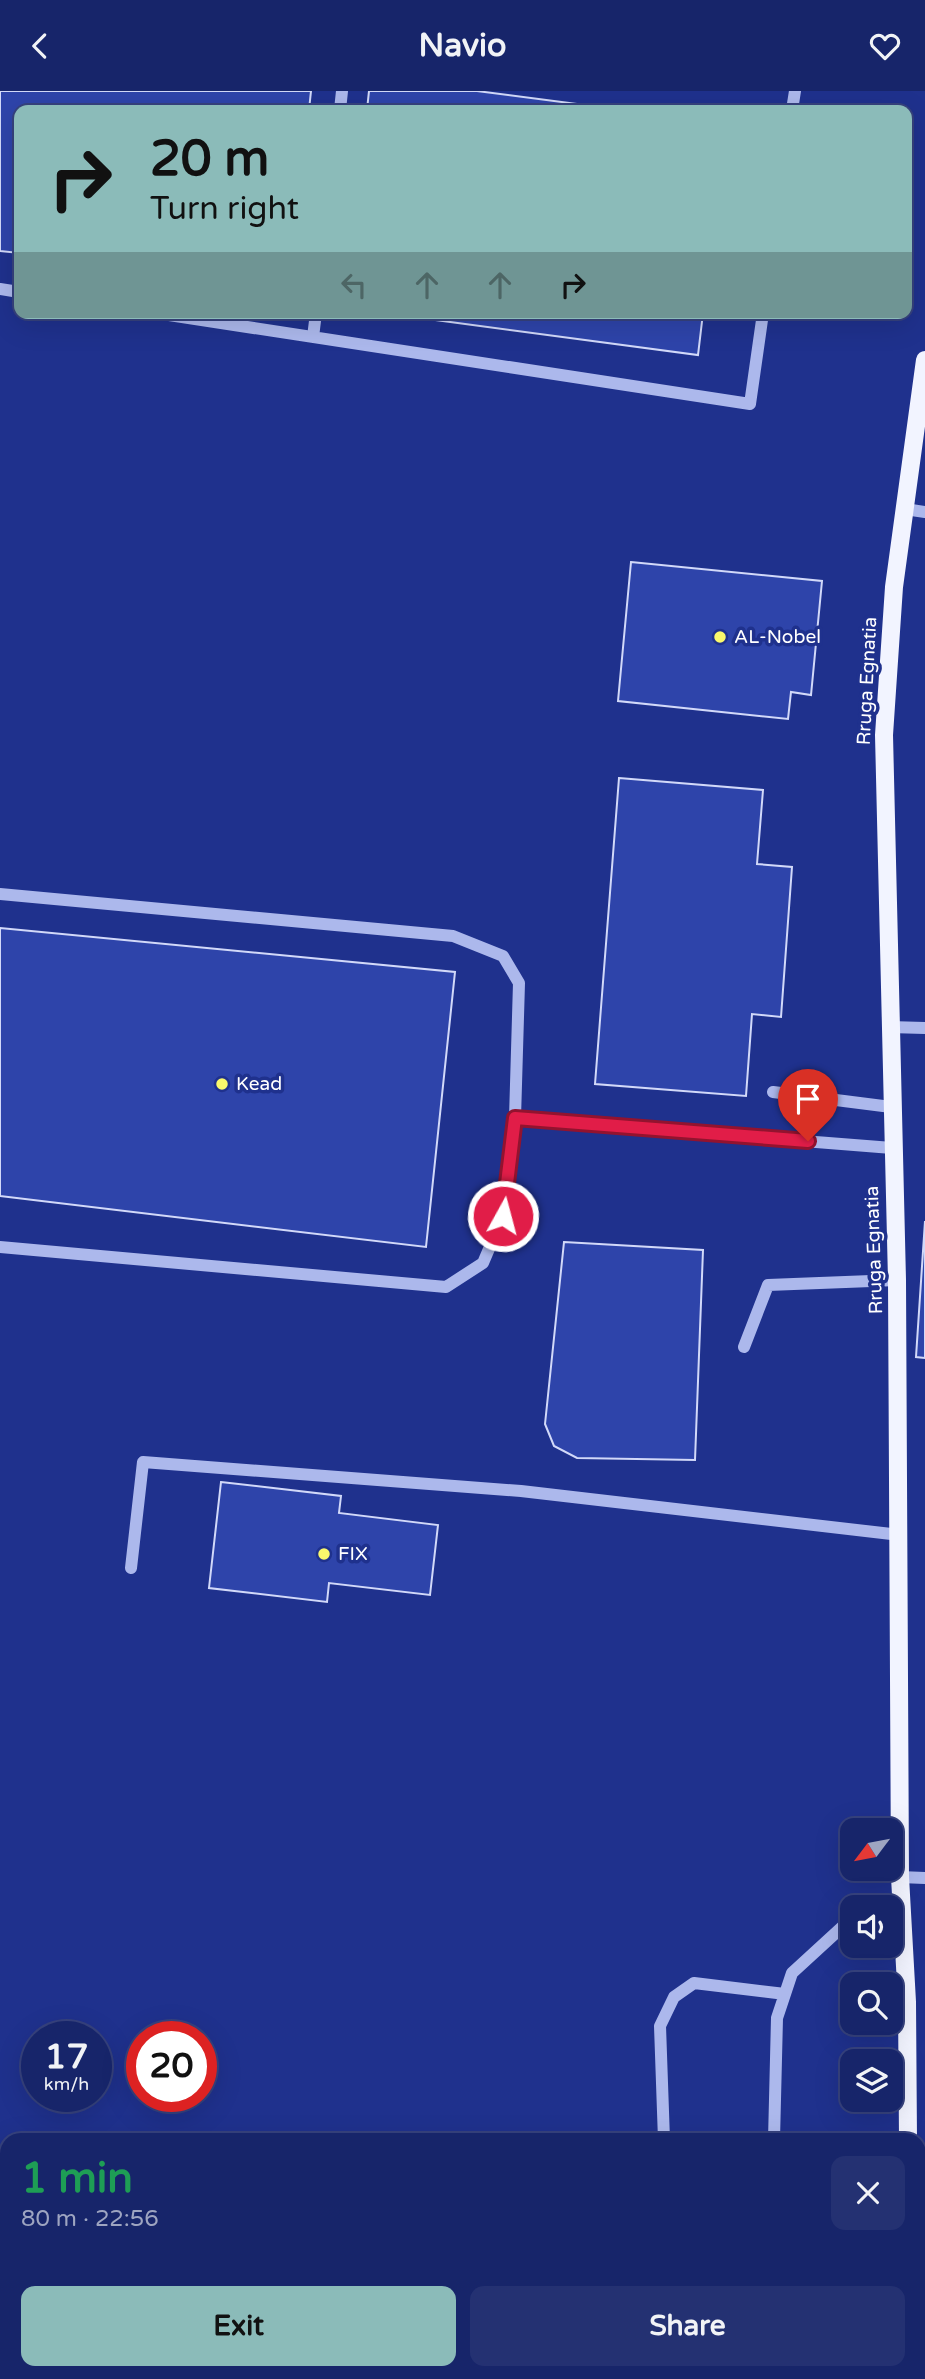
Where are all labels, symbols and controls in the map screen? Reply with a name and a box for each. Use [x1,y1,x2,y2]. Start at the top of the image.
icon: back [21,27,59,65]
text: Navio [419,27,506,65]
icon: heart [866,27,904,65]
text: 20 m [150,130,269,189]
icon: right [35,133,126,224]
text: Turn right [150,190,299,228]
icon: left [335,266,373,304]
icon: ahead [408,266,446,304]
icon: ahead [481,266,519,304]
icon: right [554,266,592,304]
street label: Rruga Egnatia [853,616,881,746]
place label: AL-Nobel [734,626,821,648]
marker: AL-Nobel [712,629,728,645]
pin [778,1069,838,1141]
place label: Kead [236,1073,282,1095]
marker: Kead [214,1076,230,1092]
icon: arrive [789,1080,827,1118]
position arrow [466,1179,540,1253]
street label: Rruga Egnatia [861,1185,887,1315]
place label: FIX [338,1543,368,1565]
marker: FIX [316,1546,332,1562]
north arrow [840,1818,903,1881]
map controls [840,1818,903,2112]
button: sound [840,1895,903,1958]
button: search [840,1972,903,2035]
speed limit sign: 20 [126,2021,217,2112]
text: 17 [45,2036,88,2078]
button: layers [840,2049,903,2112]
text: km/h [44,2073,89,2095]
text: 1 min [21,2153,133,2204]
button: close [831,2156,905,2230]
text: 80 m · 22:56 [21,2205,159,2233]
button: Exit [21,2286,456,2366]
button: Share [470,2286,905,2366]

